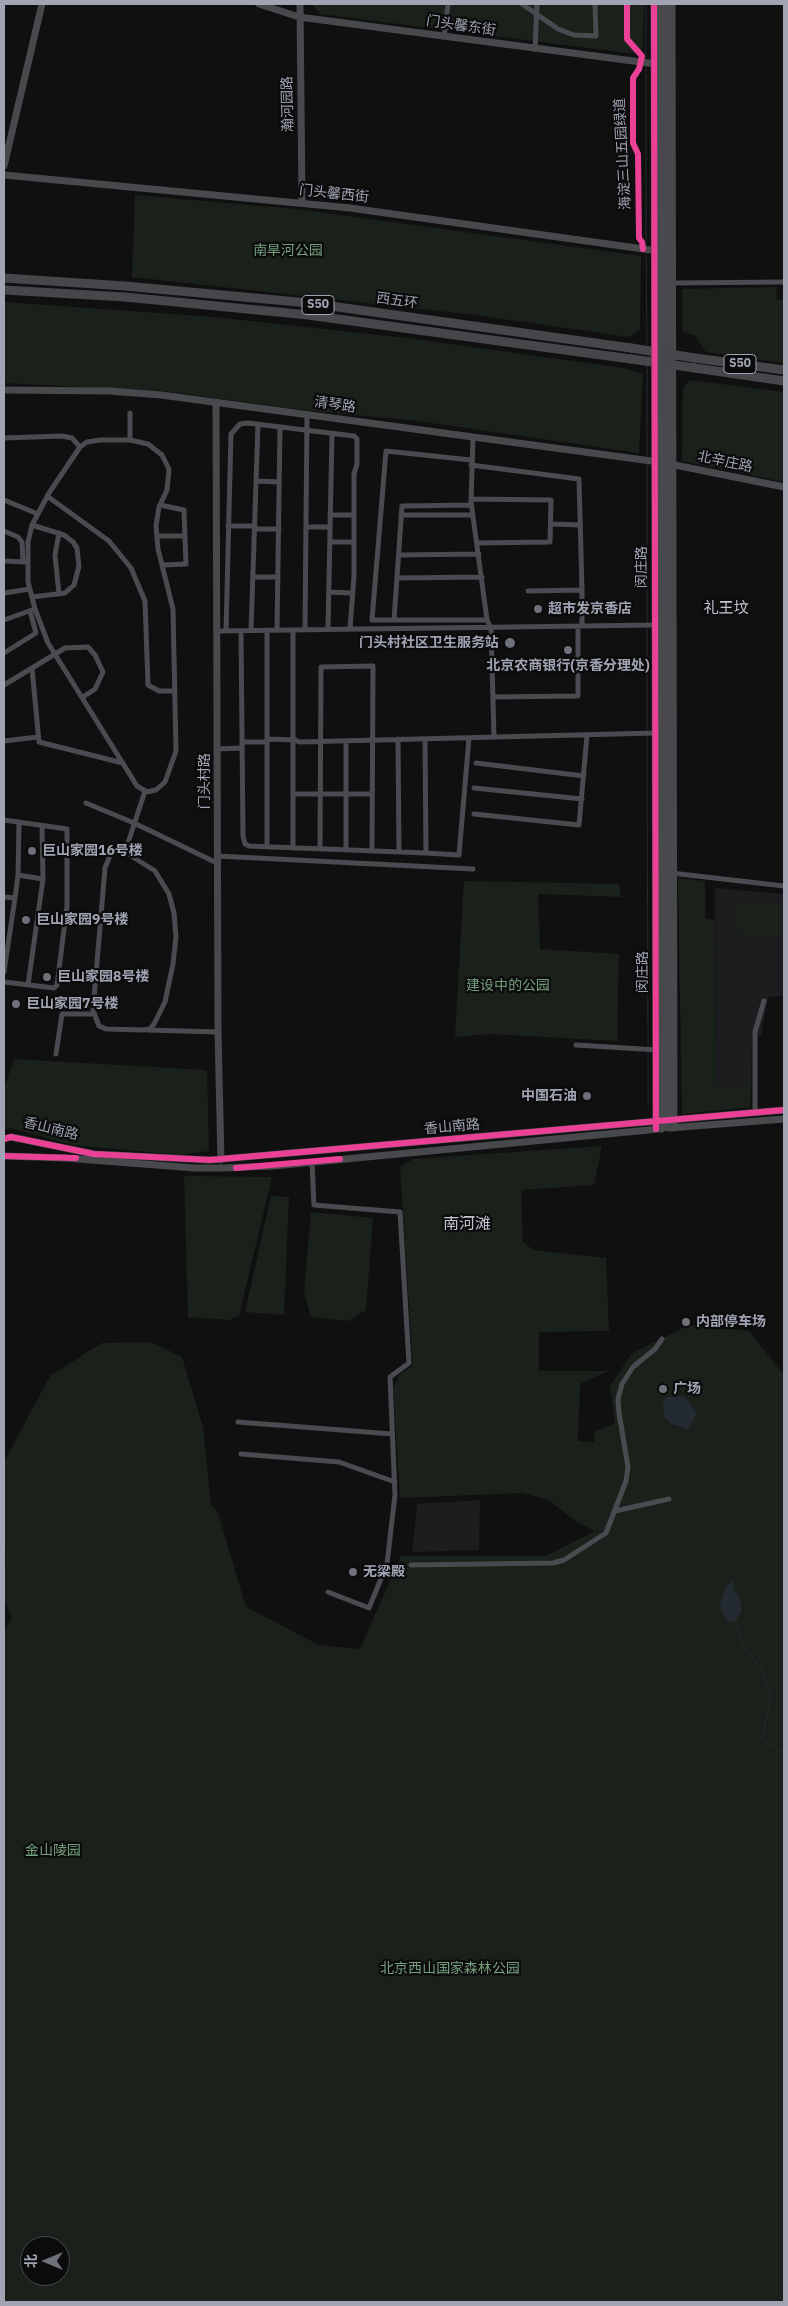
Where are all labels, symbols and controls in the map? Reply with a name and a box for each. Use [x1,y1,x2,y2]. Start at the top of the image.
street label: 门头馨东街 [425,13,497,39]
street label: 瀚河园路 [279,76,297,132]
street label: 海淀三山五园绿道 [612,98,634,210]
street label: 门头馨西街 [298,182,370,206]
park label: 南旱河公园 [253,243,323,259]
street label: 西五环 [375,290,419,312]
road number: S50 [302,296,334,314]
road number: S50 [724,354,756,374]
street label: 清琴路 [313,394,357,416]
street label: 北辛庄路 [696,448,754,476]
street label: 闵庄路 [634,546,650,588]
district label: 礼王坟 [704,600,748,618]
place label: 超市发京香店 [548,601,632,617]
marker: 超市发京香店 [532,603,544,615]
place label: 门头村社区卫生服务站 [359,635,499,651]
marker: 门头村社区卫生服务站 [503,636,517,650]
marker: 北京农商银行(京香分理处) [562,644,574,656]
place label: 北京农商银行(京香分理处) [486,658,650,674]
street label: 门头村路 [197,753,213,809]
place label: 巨山家园16号楼 [42,843,143,859]
marker: 巨山家园16号楼 [26,845,38,857]
place label: 巨山家园9号楼 [36,912,128,928]
marker: 巨山家园9号楼 [20,914,32,926]
street label: 闵庄路 [635,951,651,993]
place label: 巨山家园8号楼 [57,969,149,985]
marker: 巨山家园8号楼 [41,971,53,983]
park label: 建设中的公园 [466,978,550,994]
place label: 巨山家园7号楼 [26,996,118,1012]
marker: 巨山家园7号楼 [10,998,22,1010]
place label: 中国石油 [521,1088,577,1104]
marker: 中国石油 [581,1090,593,1102]
street label: 香山南路 [22,1114,80,1144]
street label: 香山南路 [423,1116,481,1138]
district label: 南河滩 [443,1214,491,1234]
place label: 内部停车场 [696,1314,766,1330]
marker: 内部停车场 [680,1316,692,1328]
place label: 广场 [673,1381,701,1397]
marker: 广场 [657,1383,669,1395]
place label: 无梁殿 [363,1564,405,1580]
marker: 无梁殿 [347,1566,359,1578]
park label: 金山陵园 [25,1843,81,1859]
park label: 北京西山国家森林公园 [380,1961,520,1977]
north arrow [20,2236,70,2286]
text: 北 [22,2254,40,2268]

